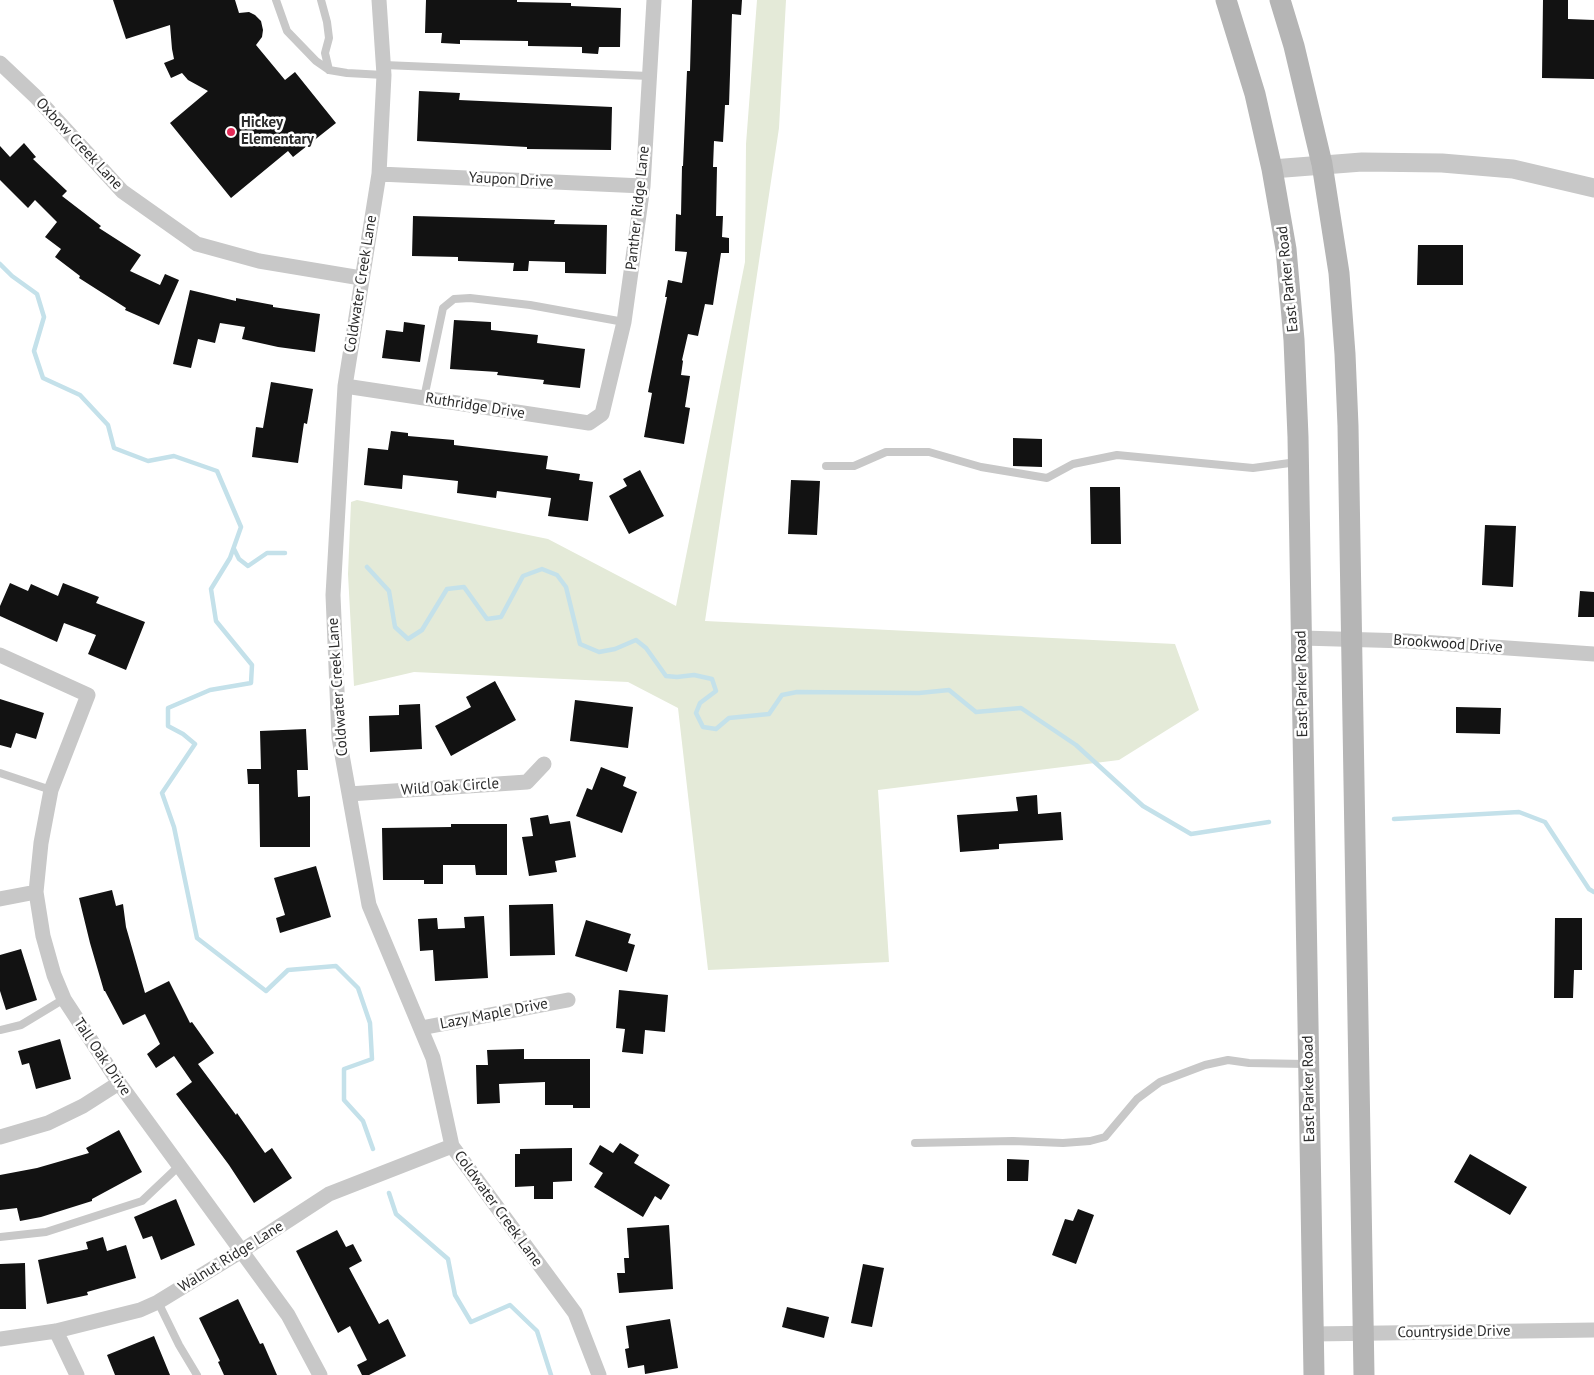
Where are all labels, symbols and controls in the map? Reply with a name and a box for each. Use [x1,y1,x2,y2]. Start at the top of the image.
street label: Oxbow Creek Lane [32,94,126,194]
place label: Hickey Elementary [241,114,314,149]
marker: Hickey Elementary [225,126,237,138]
street label: Panther Ridge Lane [623,145,653,271]
street label: Yaupon Drive [468,169,554,191]
street label: Coldwater Creek Lane [341,214,381,354]
street label: East Parker Road [1273,225,1303,333]
street label: Ruthridge Drive [424,389,526,423]
street label: Coldwater Creek Lane [324,617,352,757]
street label: East Parker Road [1292,630,1312,738]
street label: Brookwood Drive [1393,631,1503,657]
street label: Wild Oak Circle [400,775,500,799]
street label: Lazy Maple Drive [439,995,549,1033]
street label: Tall Oak Drive [70,1015,134,1099]
street label: East Parker Road [1299,1035,1319,1143]
street label: Coldwater Creek Lane [450,1147,546,1271]
street label: Walnut Ridge Lane [175,1217,287,1297]
street label: Countryside Drive [1397,1322,1511,1342]

